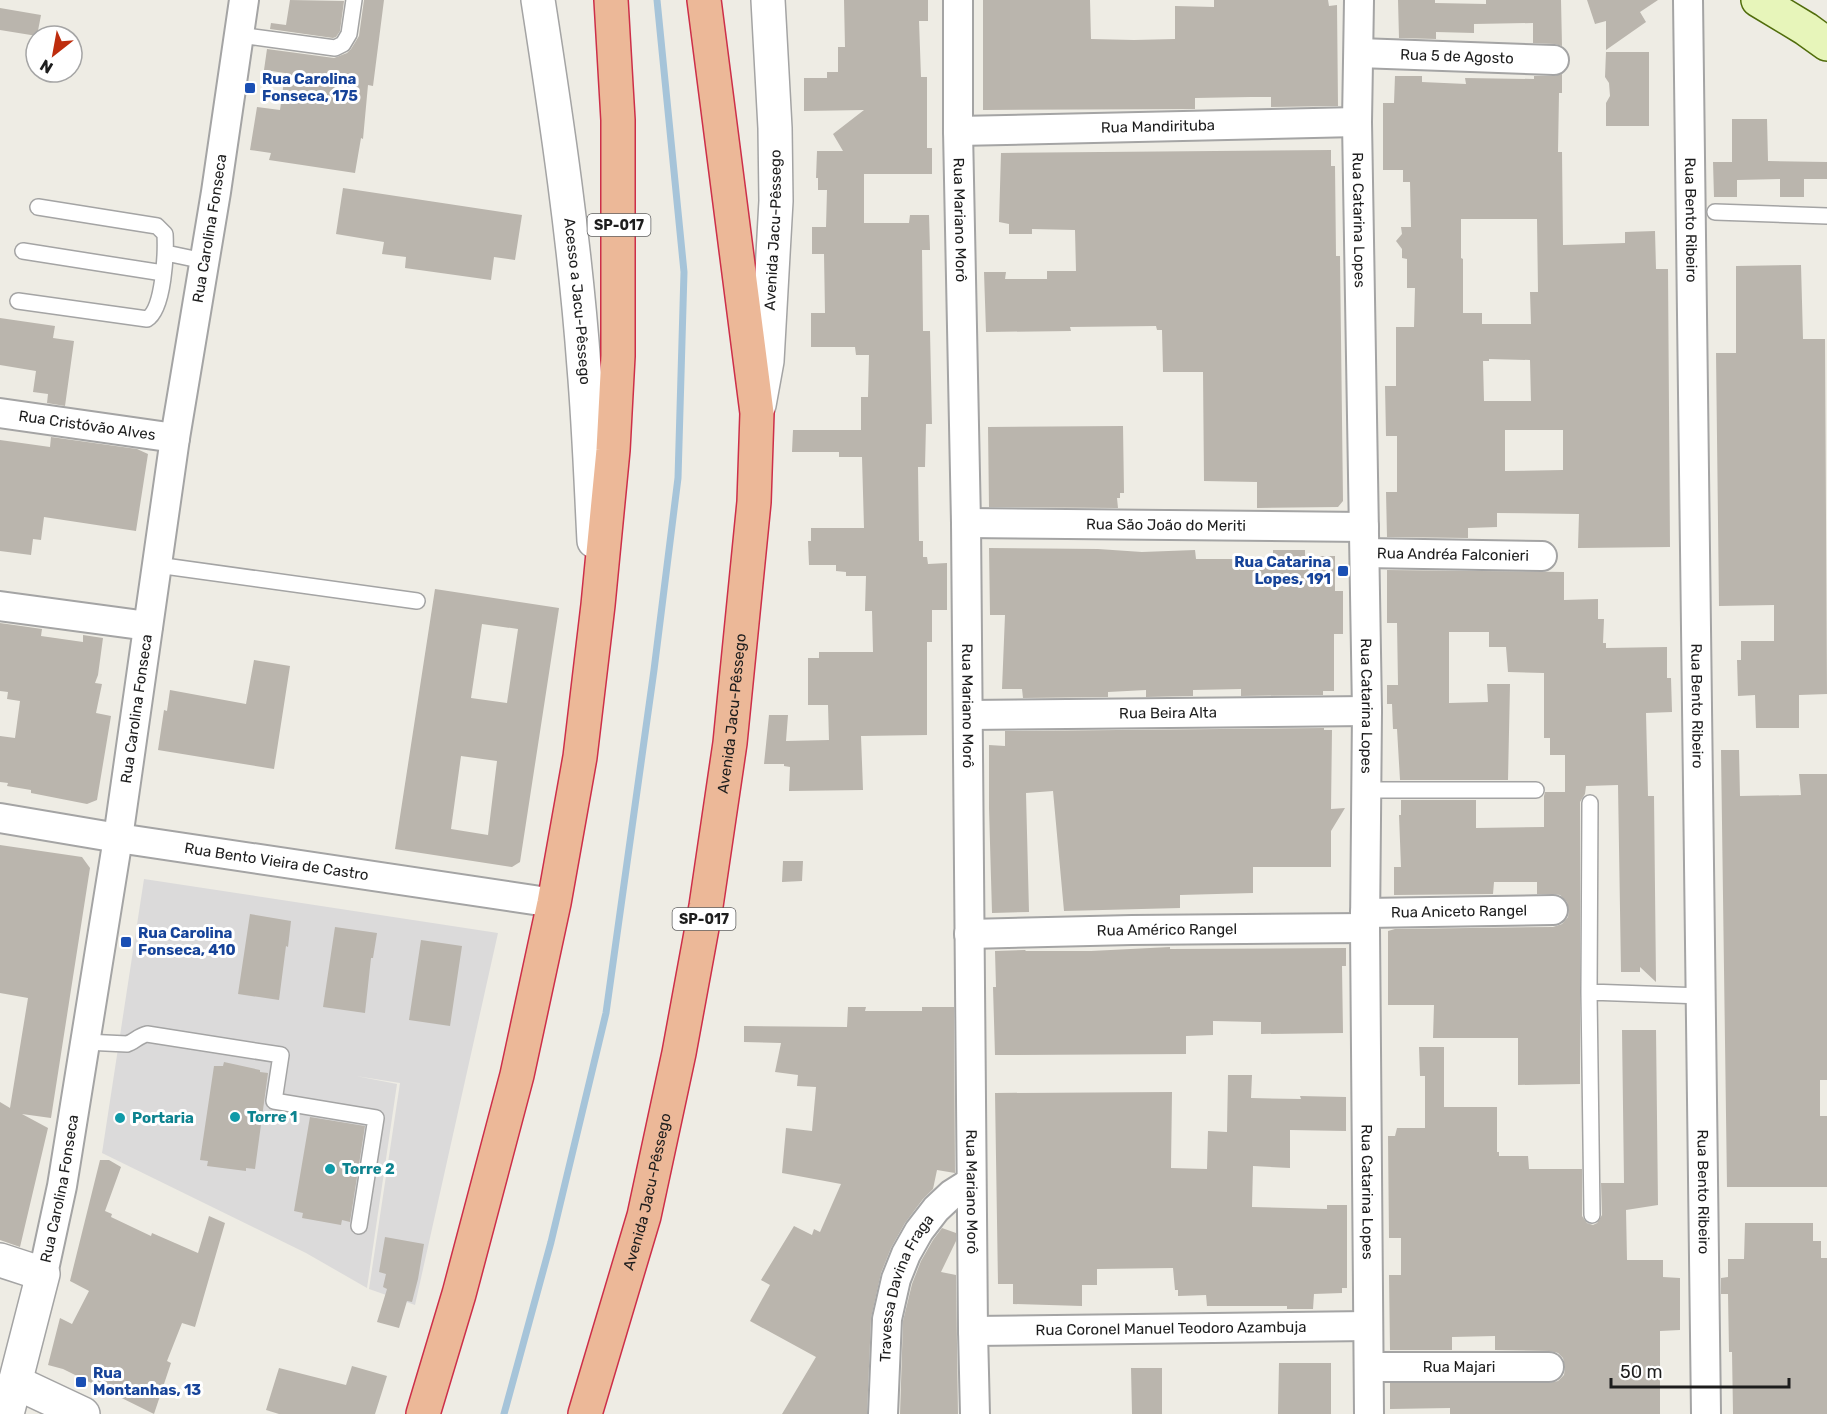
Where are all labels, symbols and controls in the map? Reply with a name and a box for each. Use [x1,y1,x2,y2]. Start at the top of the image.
north arrow [24,24,84,84]
street label: Rua 5 de Agosto [1400,45,1514,68]
text: N [37,55,56,78]
place label: Rua Carolina Fonseca, 175 [262,70,358,105]
marker: Rua Carolina Fonseca, 175 [243,81,257,95]
street label: Rua Mandirituba [1101,116,1215,137]
street label: Avenida Jacu-Pêssego [761,149,785,311]
street label: Rua Catarina Lopes [1349,152,1369,288]
street label: Rua Carolina Fonseca [189,153,230,304]
street label: Rua Mariano Morô [950,157,970,283]
street label: Rua Bento Ribeiro [1681,157,1701,283]
road number: SP-017 [588,214,650,236]
street label: Acesso a Jacu-Pêssego [560,217,594,386]
street label: Rua Cristóvão Alves [18,407,157,444]
street label: Rua São João do Meriti [1086,515,1246,535]
street label: Rua Andréa Falconieri [1377,544,1529,565]
place label: Rua Catarina Lopes, 191 [1234,553,1331,588]
marker: Rua Catarina Lopes, 191 [1336,564,1350,578]
street label: Rua Carolina Fonseca [117,633,156,785]
street label: Avenida Jacu-Pêssego [714,633,750,795]
street label: Rua Catarina Lopes [1357,638,1376,774]
street label: Rua Mariano Morô [958,643,977,768]
street label: Rua Bento Ribeiro [1687,643,1707,769]
street label: Rua Beira Alta [1119,704,1217,722]
street label: Rua Bento Vieira de Castro [183,839,370,884]
street label: Rua Aniceto Rangel [1391,901,1527,922]
road number: SP-017 [672,908,736,930]
street label: Rua Américo Rangel [1097,920,1237,940]
place label: Rua Carolina Fonseca, 410 [138,924,236,959]
marker: Rua Carolina Fonseca, 410 [119,935,133,949]
place label: Torre 1 [247,1108,297,1126]
place label: Portaria [132,1109,194,1127]
marker: Torre 1 [228,1110,242,1124]
marker: Portaria [113,1111,127,1125]
street label: Avenida Jacu-Pêssego [619,1111,675,1272]
street label: Rua Carolina Fonseca [37,1113,82,1264]
street label: Rua Catarina Lopes [1358,1124,1377,1260]
street label: Rua Mariano Morô [962,1129,981,1254]
street label: Rua Bento Ribeiro [1693,1129,1713,1255]
place label: Torre 2 [342,1160,395,1178]
marker: Torre 2 [323,1162,337,1176]
street label: Travessa Davina Fraga [876,1211,938,1362]
street label: Rua Coronel Manuel Teodoro Azambuja [1035,1318,1307,1339]
scale bar [1611,1351,1790,1389]
street label: Rua Majari [1423,1358,1495,1376]
text: 50 m [1620,1361,1663,1383]
place label: Rua Montanhas, 13 [93,1364,201,1399]
marker: Rua Montanhas, 13 [74,1375,88,1389]

